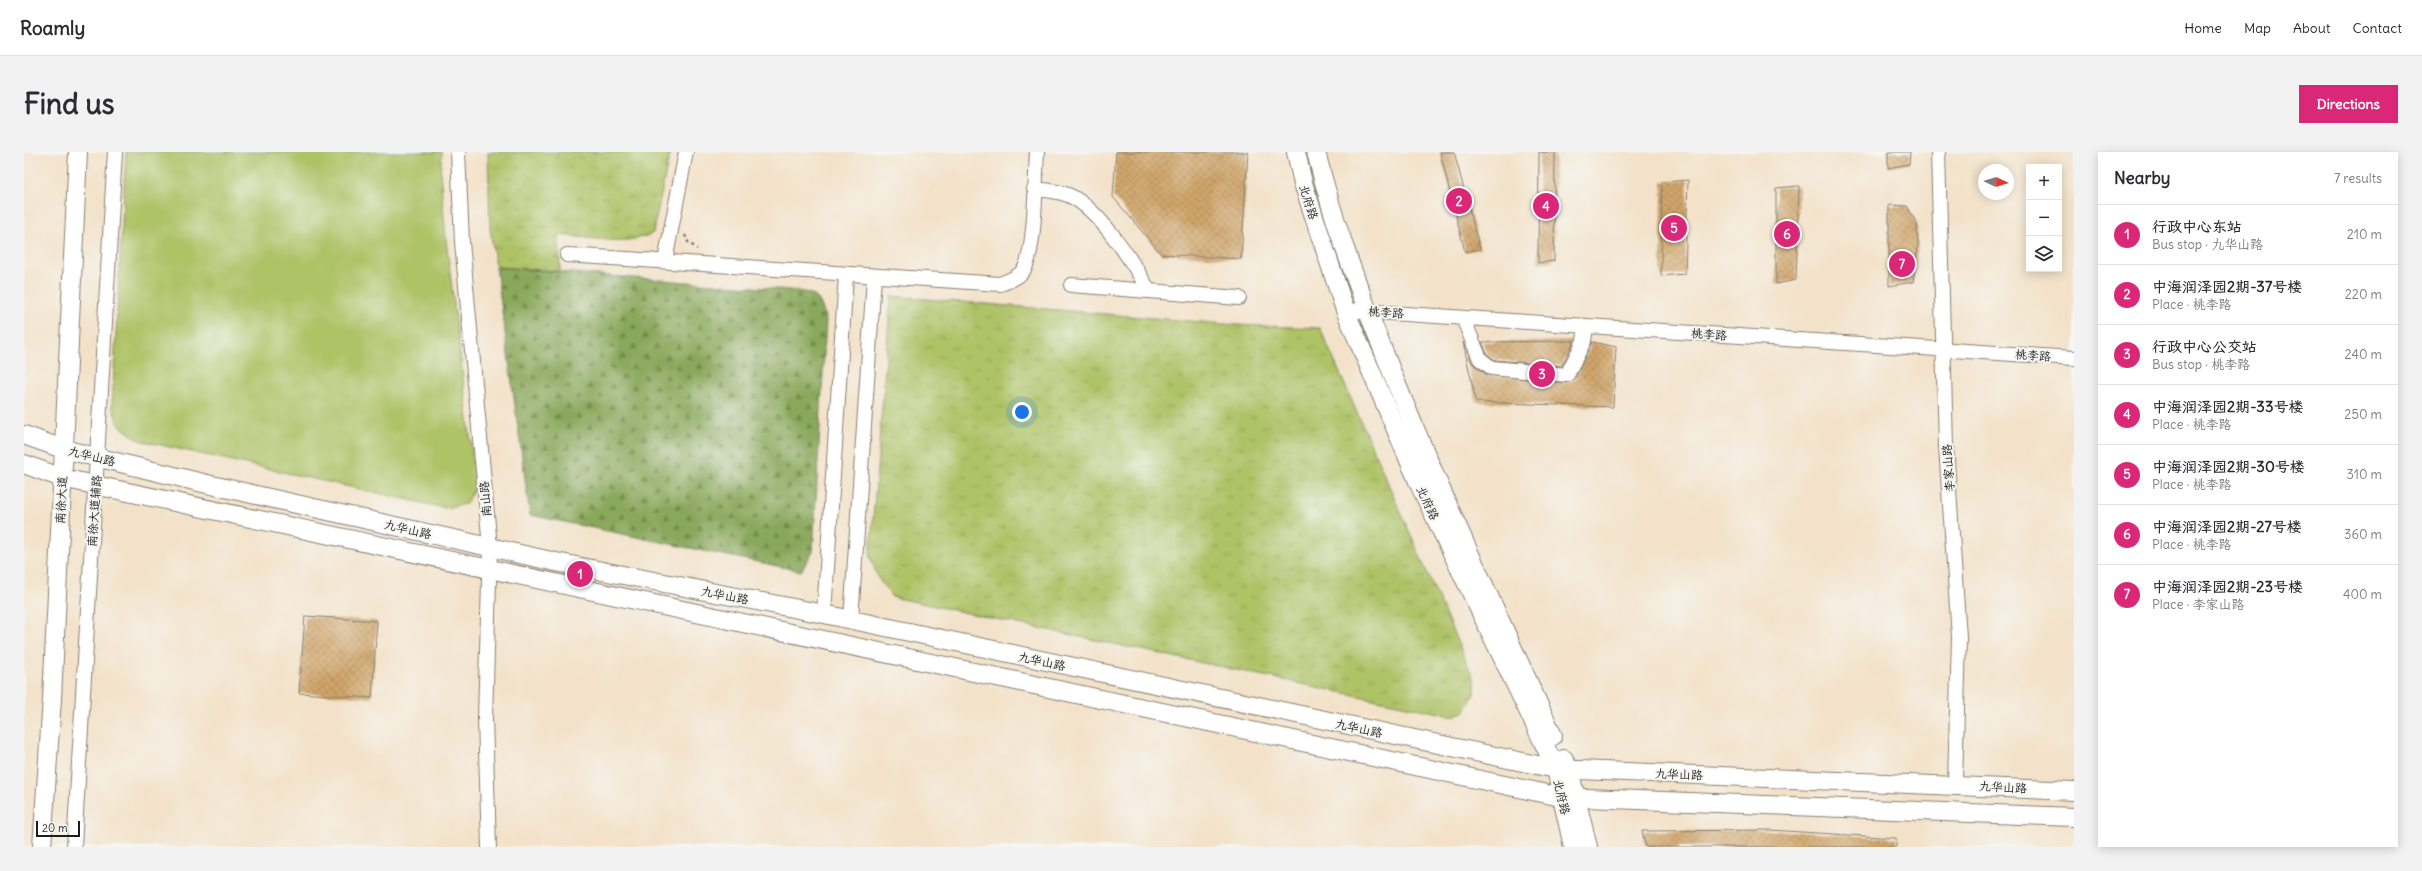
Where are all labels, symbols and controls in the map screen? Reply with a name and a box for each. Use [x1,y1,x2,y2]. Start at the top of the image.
text: Roamly [20,16,85,40]
text: Home [2184,19,2222,37]
text: Map [2244,19,2271,37]
text: About [2293,19,2331,37]
text: Contact [2353,19,2402,37]
button: Directions [2299,85,2398,123]
text: Find us [24,86,115,122]
north arrow [1978,164,2014,200]
map controls [2026,164,2062,272]
button: + [2026,164,2062,200]
text: Nearby [2114,167,2170,189]
text: 7 results [2334,170,2382,187]
street label: 北府路 [1296,183,1322,221]
pin: 2 [1446,186,1472,216]
pin: 4 [1533,191,1559,221]
button: − [2026,200,2062,236]
pin: 5 [1661,213,1687,243]
text: 行政中心东站 [2152,217,2242,236]
pin: 6 [1774,219,1800,249]
text: 1 [2124,226,2130,243]
text: 210 m [2347,226,2382,243]
button: layers [2026,236,2062,272]
text: Bus stop · 九华山路 [2152,236,2263,253]
pin: 7 [1889,249,1915,279]
text: 中海润泽园2期-37号楼 [2152,277,2302,296]
text: 2 [2123,286,2131,303]
text: 220 m [2345,286,2382,303]
text: Place · 桃李路 [2152,296,2232,313]
street label: 桃李路 [1368,303,1404,321]
street label: 桃李路 [1691,325,1727,343]
text: 行政中心公交站 [2152,337,2257,356]
street label: 桃李路 [2015,346,2051,364]
text: 3 [2123,346,2131,363]
text: 240 m [2345,346,2382,363]
text: Bus stop · 桃李路 [2152,356,2250,373]
pin: 3 [1529,359,1555,389]
text: 中海润泽园2期-33号楼 [2152,397,2303,416]
your location [1012,402,1032,422]
text: 4 [2123,406,2131,423]
text: 250 m [2344,406,2382,423]
text: Place · 桃李路 [2152,416,2232,433]
street label: 九华山路 [67,443,117,469]
street label: 李家山路 [1939,444,1957,492]
text: 中海润泽园2期-30号楼 [2152,457,2305,476]
text: 5 [2123,466,2131,483]
text: 310 m [2347,466,2382,483]
street label: 南徐大道辅路 [84,475,104,547]
street label: 南徐大道 [52,476,70,524]
text: Place · 桃李路 [2152,476,2232,493]
street label: 南山路 [476,480,494,518]
street label: 北府路 [1414,484,1442,522]
street label: 九华山路 [383,516,433,542]
text: 中海润泽园2期-27号楼 [2152,517,2302,536]
text: 6 [2123,526,2131,543]
text: 360 m [2344,526,2382,543]
text: Place · 桃李路 [2152,536,2232,553]
pin: 1 [567,559,593,589]
text: 中海润泽园2期-23号楼 [2152,577,2303,596]
street label: 九华山路 [700,583,750,607]
text: 7 [2124,586,2130,603]
text: 400 m [2343,586,2382,603]
text: Place · 李家山路 [2152,596,2245,613]
street label: 九华山路 [1017,649,1067,673]
street label: 九华山路 [1334,716,1384,740]
street label: 九华山路 [1655,766,1703,782]
street label: 北府路 [1551,778,1573,816]
street label: 九华山路 [1979,778,2027,796]
scale bar [36,819,80,838]
text: 20 m [42,821,68,835]

